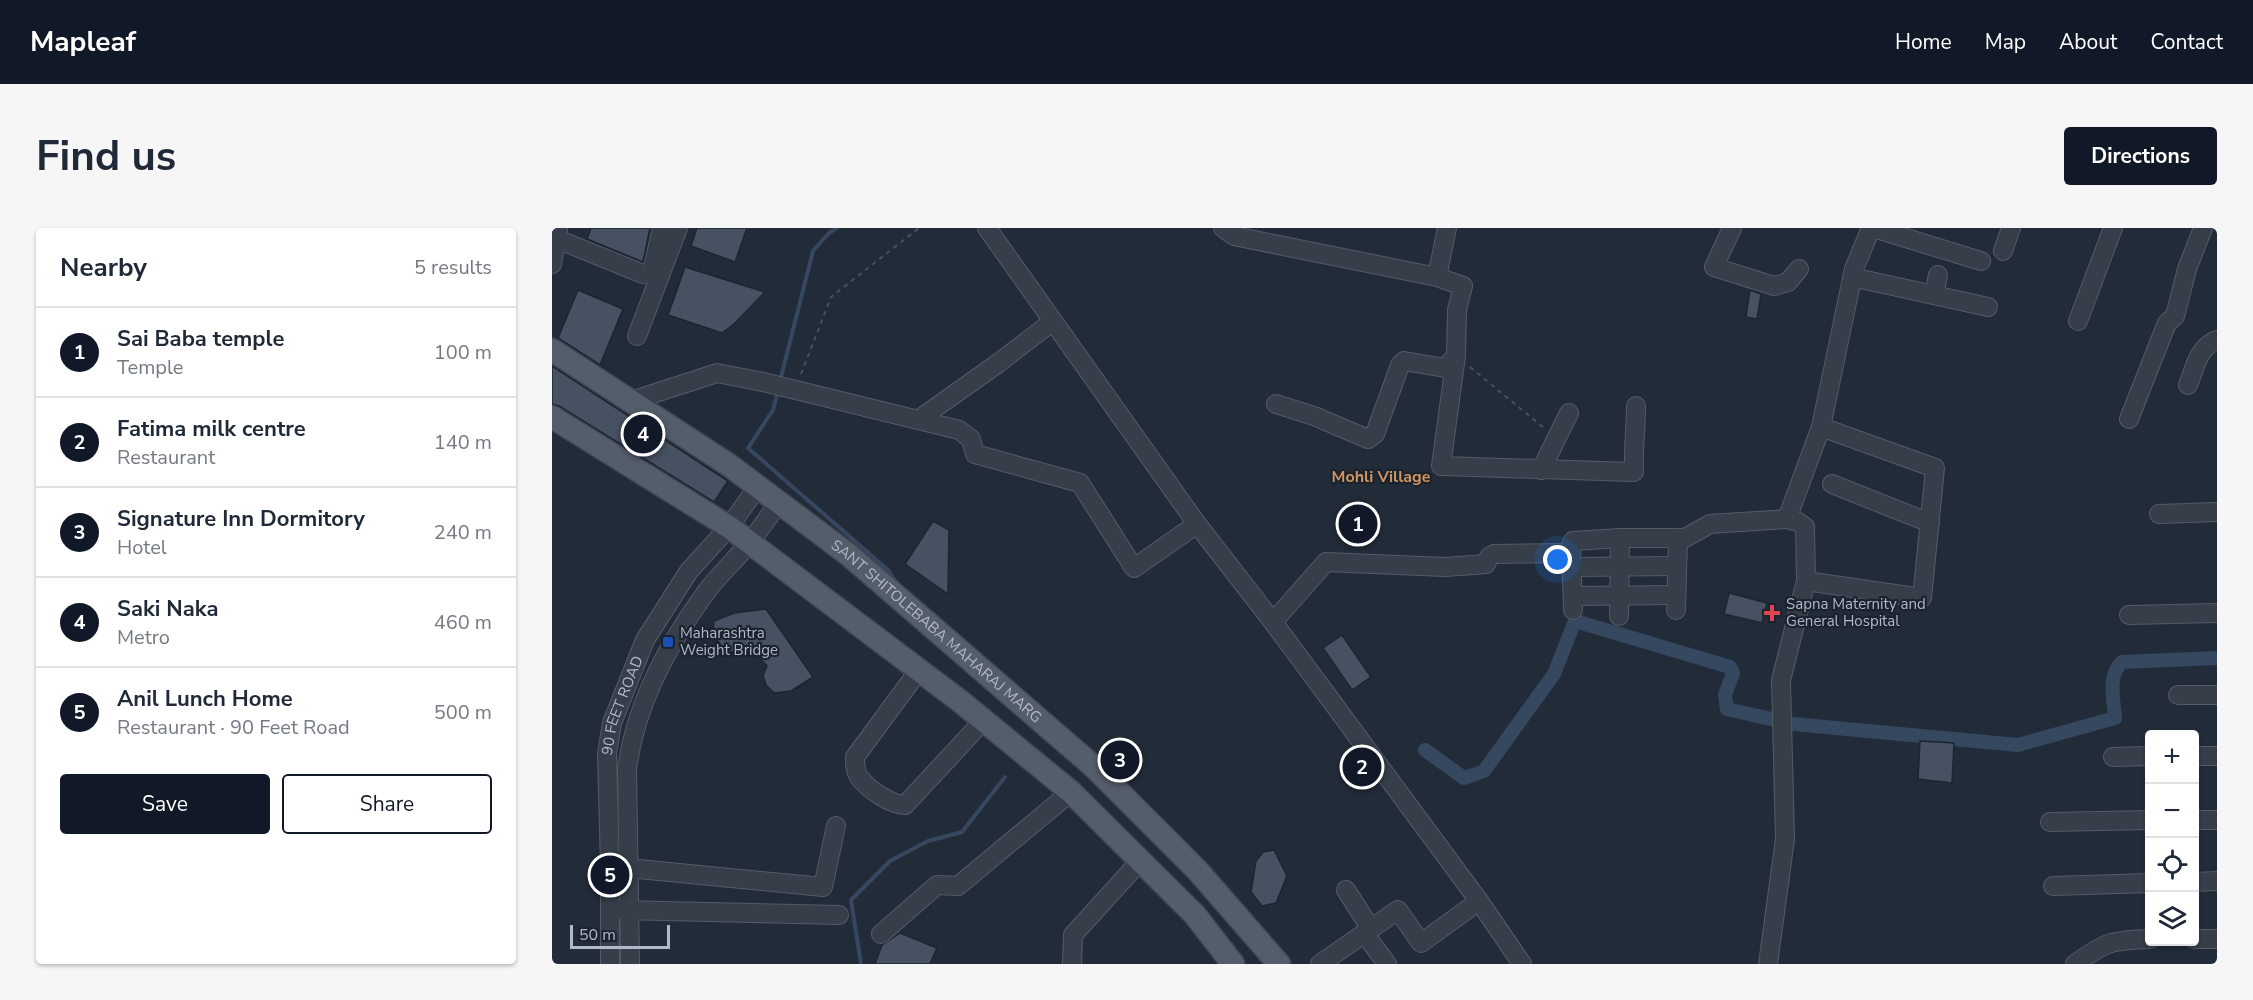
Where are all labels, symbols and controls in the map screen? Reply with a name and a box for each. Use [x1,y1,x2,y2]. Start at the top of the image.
text: Mapleaf [30,23,136,61]
text: Home [1895,28,1952,56]
text: Map [1985,28,2026,56]
text: About [2059,28,2117,56]
text: Contact [2150,28,2223,56]
button: Directions [2064,127,2217,185]
text: Find us [36,128,176,185]
text: Nearby [60,250,147,285]
text: 5 results [414,254,492,281]
text: Sai Baba temple [117,324,284,354]
text: 1 [74,339,86,366]
text: 100 m [434,339,492,366]
text: Temple [117,354,183,381]
pin: 4 [624,412,662,456]
text: Fatima milk centre [117,414,306,444]
text: 2 [74,429,86,456]
text: 140 m [434,429,492,456]
text: Restaurant [117,444,215,471]
district label: Mohli Village [1332,466,1431,488]
pin: 1 [1338,502,1378,546]
text: Signature Inn Dormitory [117,504,365,534]
text: 3 [74,519,86,546]
text: 240 m [434,519,492,546]
text: Hotel [117,534,167,561]
street label: SANT SHITOLEBABA MAHARAJ MARG [827,535,1046,727]
your location [1543,545,1572,574]
text: Saki Naka [117,594,218,624]
place label: Sapna Maternity and General Hospital [1786,594,1926,631]
marker: Sapna Maternity and General Hospital [1763,604,1781,622]
text: 4 [74,609,86,636]
text: 460 m [434,609,492,636]
place label: Maharashtra Weight Bridge [680,623,778,660]
text: Metro [117,624,170,651]
marker: Maharashtra Weight Bridge [661,635,675,649]
street label: 90 FEET ROAD [597,653,648,756]
text: Anil Lunch Home [117,684,293,714]
text: 5 [74,699,86,726]
text: 500 m [434,699,492,726]
text: Restaurant · 90 Feet Road [117,714,350,741]
map controls [2145,730,2199,946]
button: + [2145,730,2199,784]
pin: 3 [1100,738,1140,782]
pin: 2 [1342,744,1382,790]
button: Save [60,774,270,834]
button: Share [282,774,492,834]
button: − [2145,784,2199,838]
button: locate [2145,838,2199,892]
pin: 5 [590,852,630,898]
button: layers [2145,892,2199,946]
scale bar [570,922,670,950]
text: 50 m [579,924,616,946]

